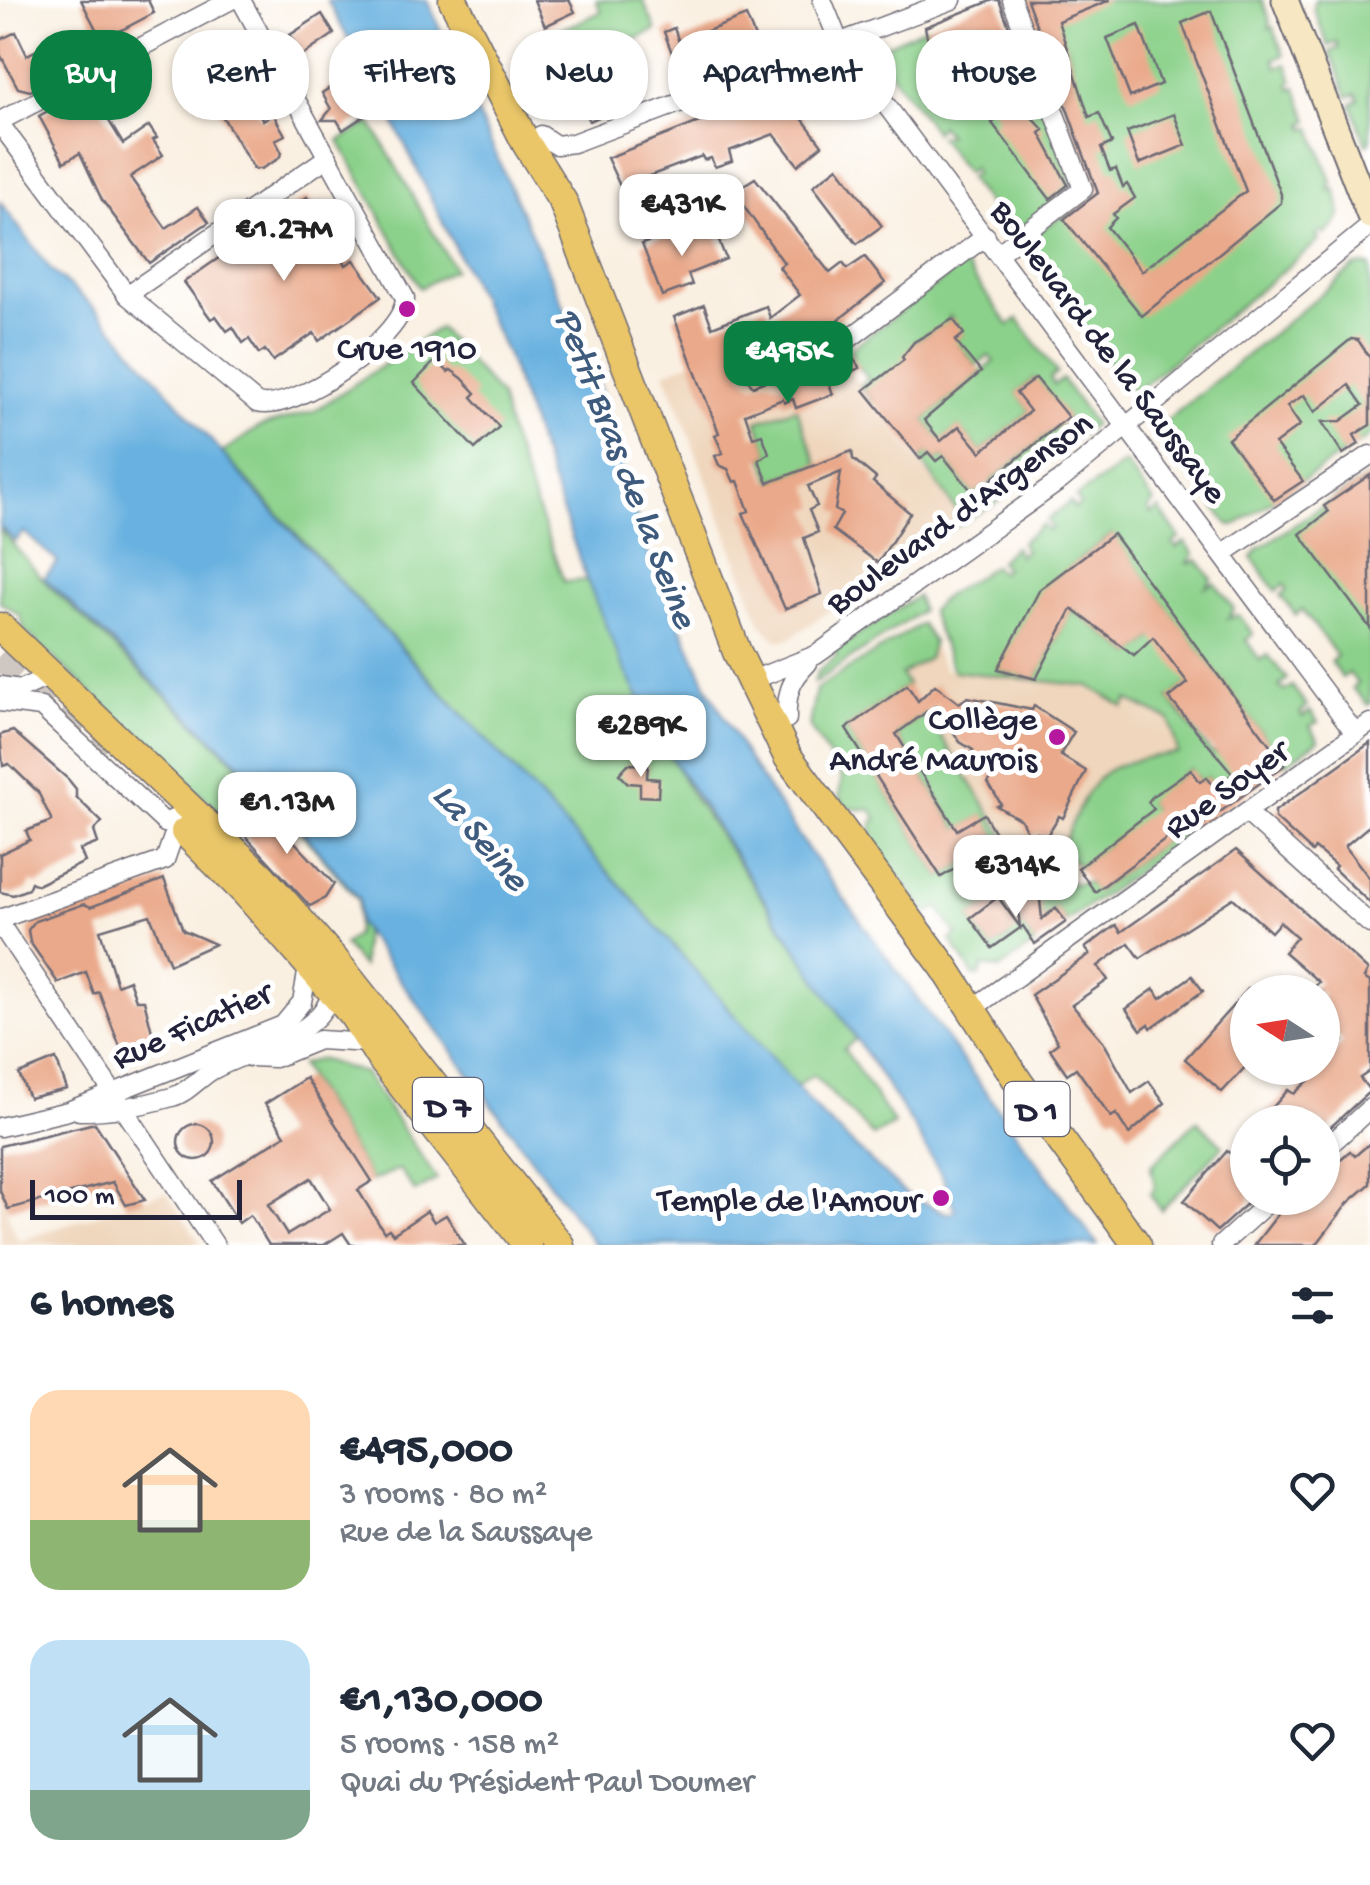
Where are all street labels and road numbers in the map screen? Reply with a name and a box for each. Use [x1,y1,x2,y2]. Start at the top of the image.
street label: Boulevard de la Saussaye [979,193,1235,514]
street label: Boulevard d'Argenson [819,405,1103,626]
street label: Rue Soyer [1158,731,1300,850]
street label: Rue Ficatier [107,974,282,1081]
road number: D 7 [413,1078,483,1132]
road number: D 1 [1004,1082,1070,1136]

